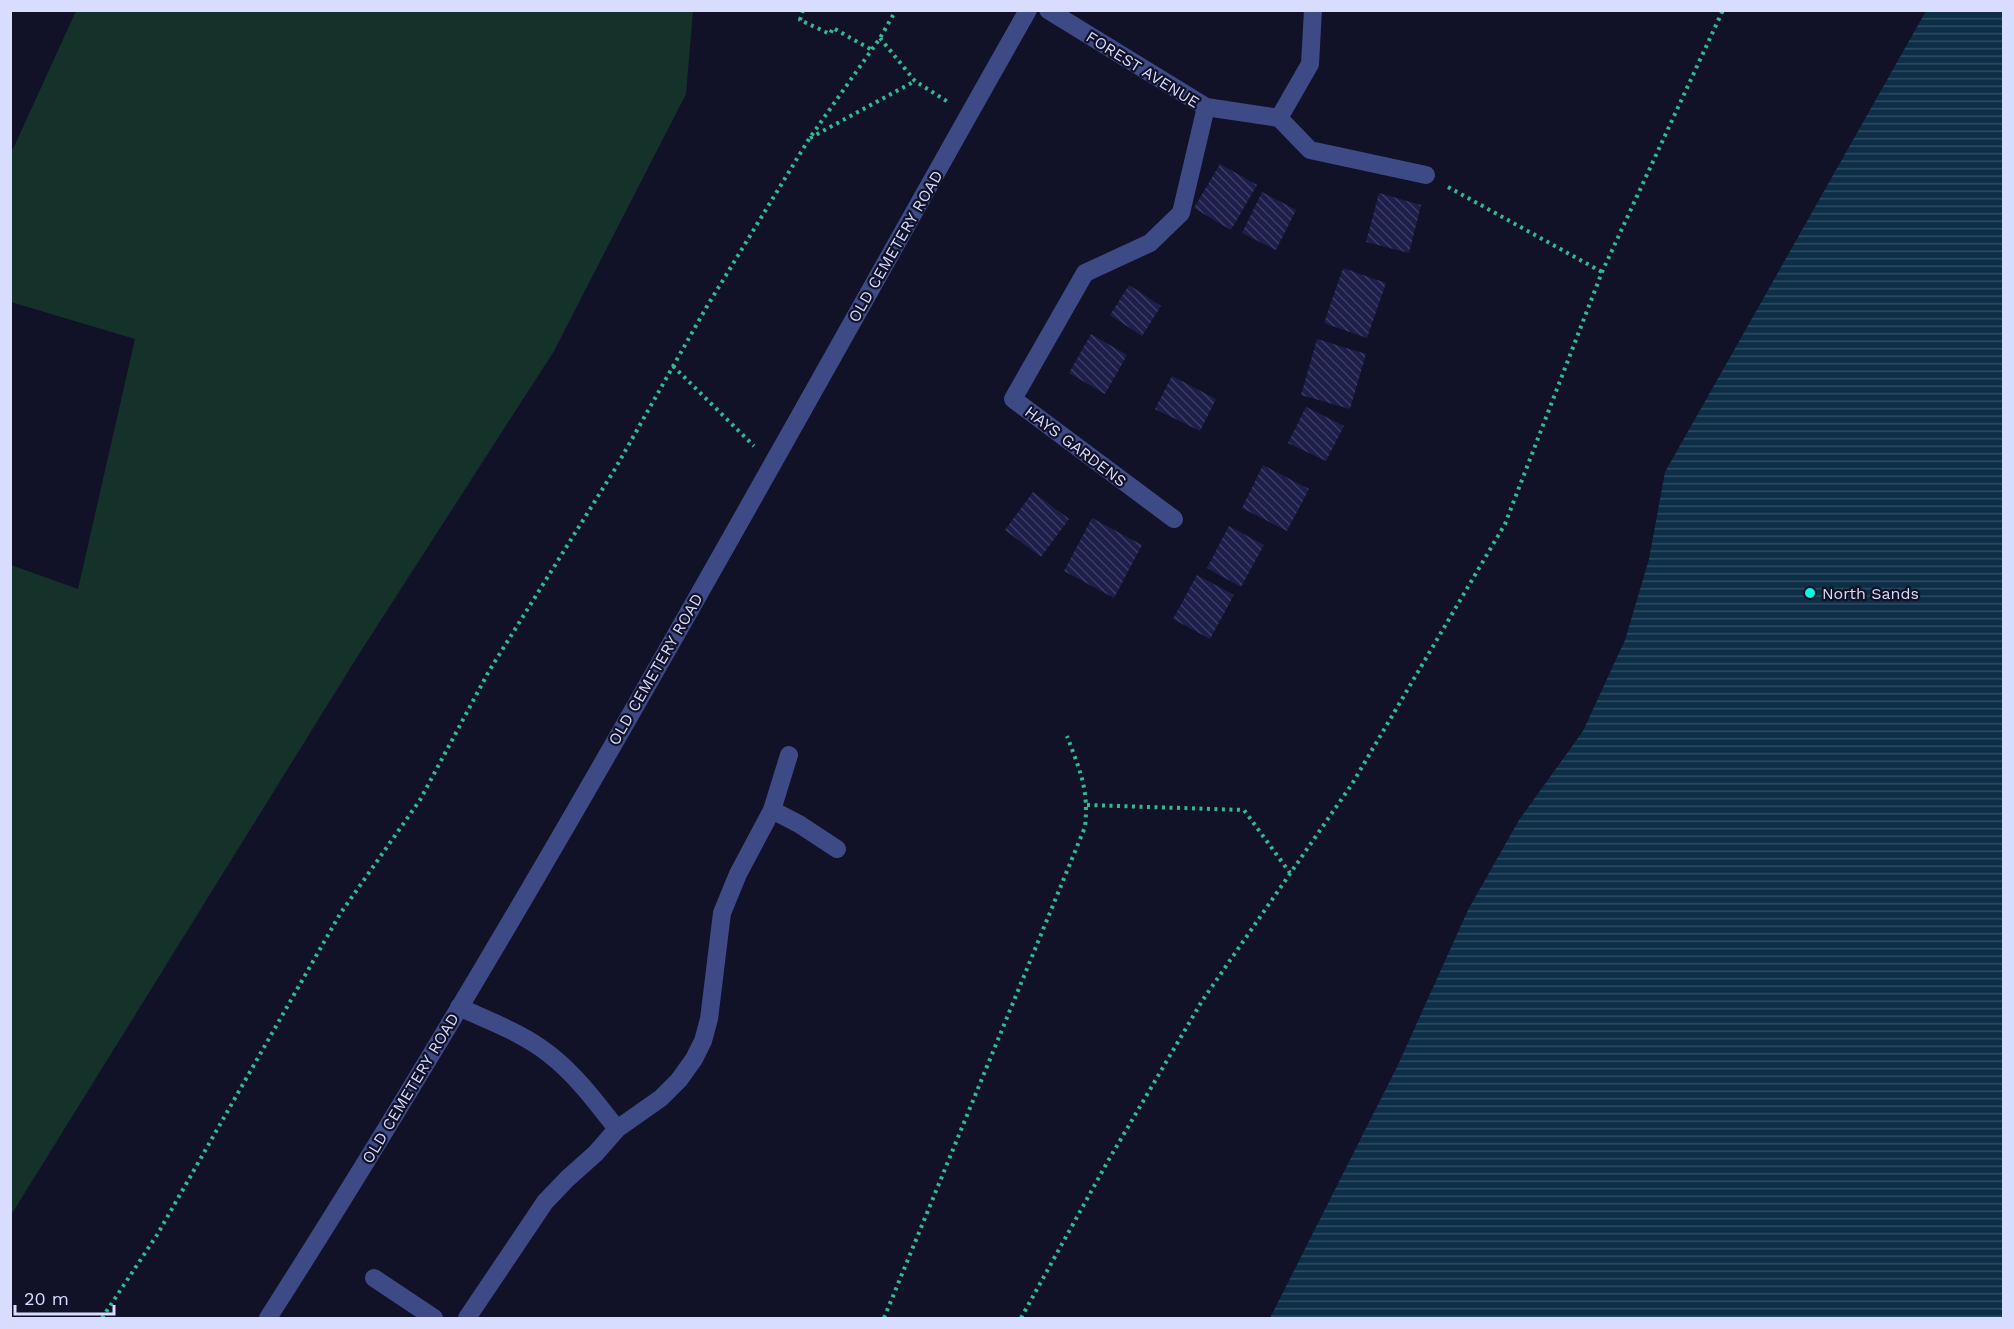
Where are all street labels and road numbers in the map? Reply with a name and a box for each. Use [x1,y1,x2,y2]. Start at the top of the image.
street label: FOREST AVENUE [1083,27,1203,112]
street label: OLD CEMETERY ROAD [844,167,947,325]
street label: HAYS GARDENS [1021,402,1130,491]
street label: OLD CEMETERY ROAD [604,590,707,748]
street label: OLD CEMETERY ROAD [358,1010,463,1167]

